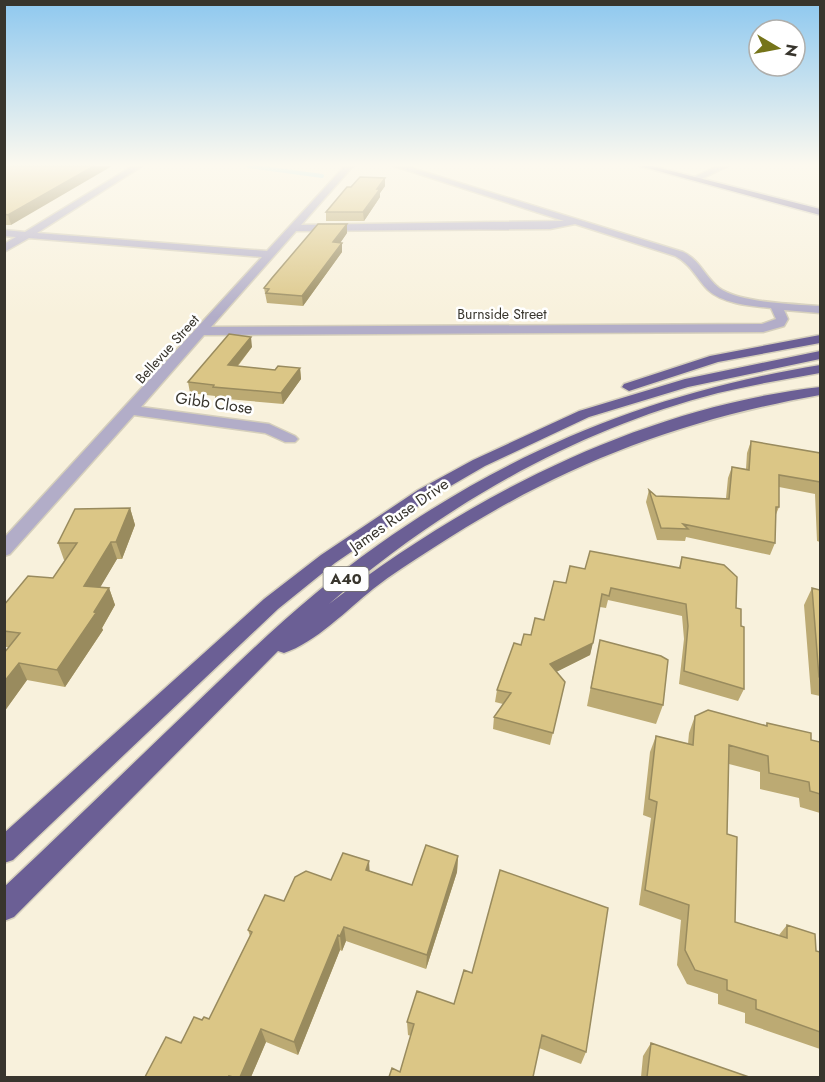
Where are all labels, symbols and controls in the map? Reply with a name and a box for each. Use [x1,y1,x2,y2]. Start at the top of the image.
north arrow [747,18,807,78]
text: N [779,42,804,59]
street label: Burnside Street [457,304,547,324]
street label: Bellevue Street [131,310,204,388]
street label: Gibb Close [174,386,254,420]
street label: James Ruse Drive [343,472,453,559]
road number: A40 [324,567,368,591]

